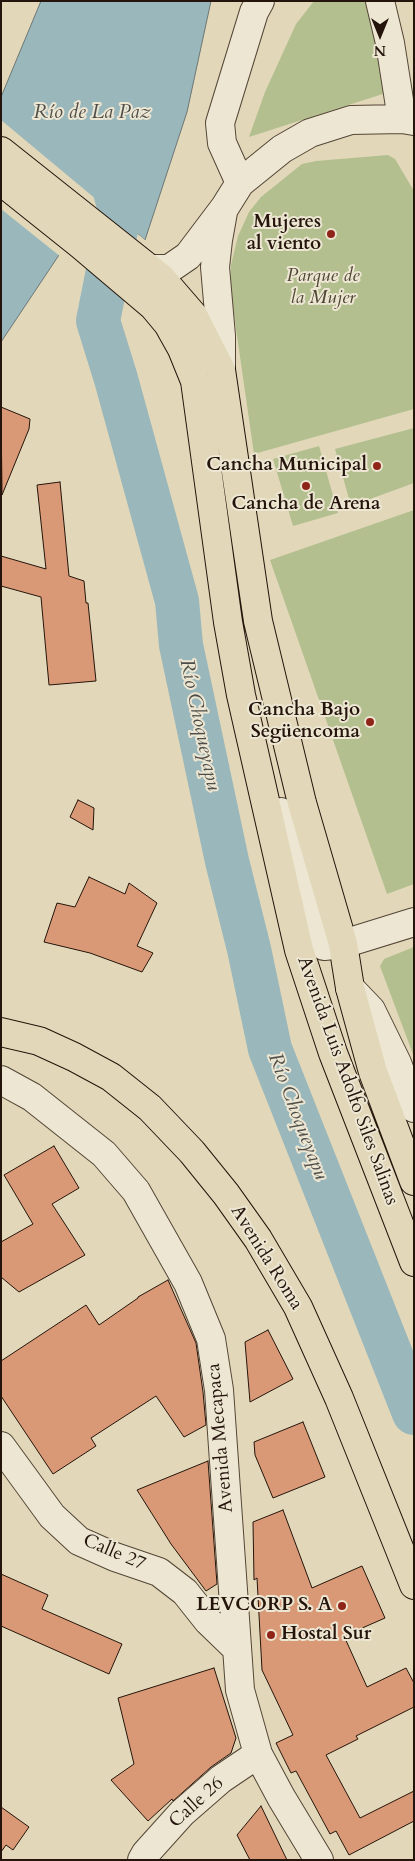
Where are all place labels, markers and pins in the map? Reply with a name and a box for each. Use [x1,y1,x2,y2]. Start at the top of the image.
place label: Mujeres al viento [247,212,321,256]
marker: Mujeres al viento [325,228,337,240]
place label: Cancha Municipal [206,455,367,477]
marker: Cancha Municipal [371,460,383,472]
marker: Cancha de Arena [300,480,312,492]
place label: Cancha de Arena [232,494,380,516]
place label: Cancha Bajo Següencoma [248,700,360,744]
marker: Cancha Bajo Següencoma [364,716,376,728]
place label: LEVCORP S. A [196,1595,332,1617]
marker: LEVCORP S. A [336,1600,348,1612]
place label: Hostal Sur [281,1624,371,1646]
marker: Hostal Sur [265,1629,277,1641]

